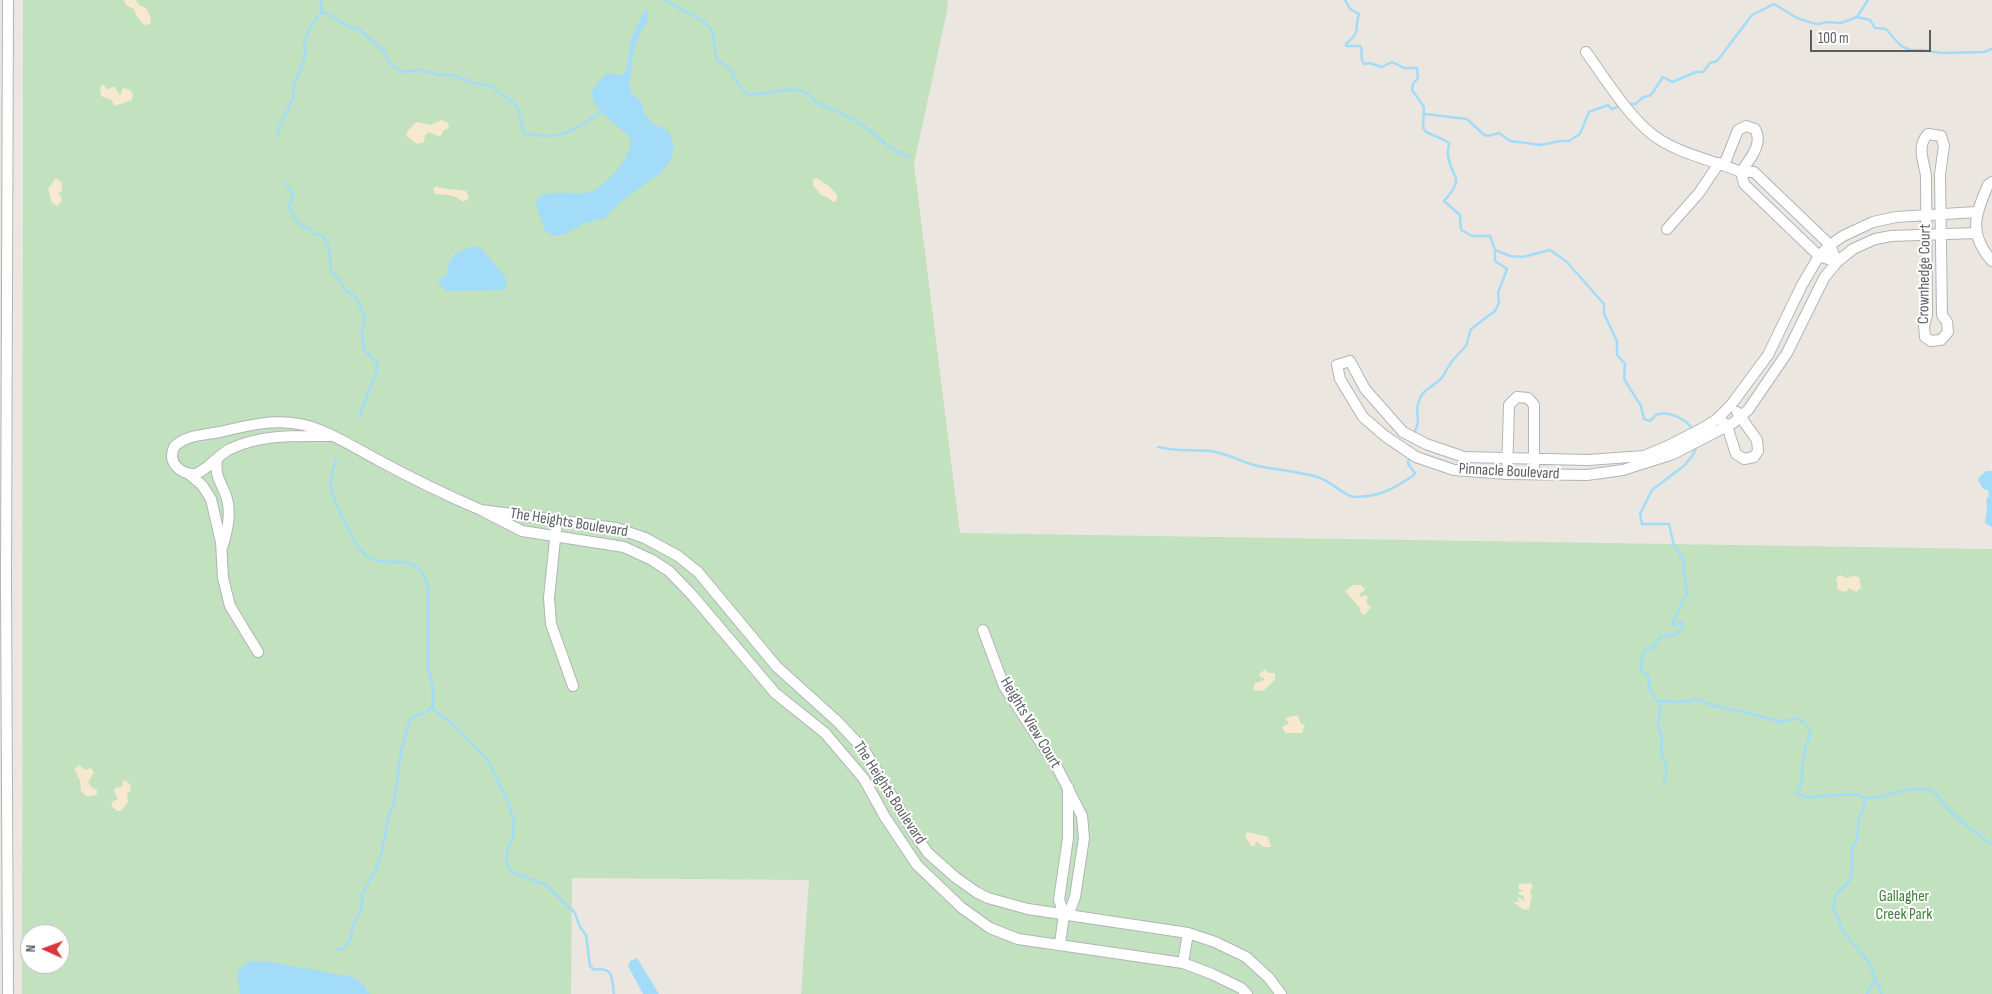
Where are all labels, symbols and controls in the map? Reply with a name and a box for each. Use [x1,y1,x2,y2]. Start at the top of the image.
scale bar [1812,20,1933,52]
text: 100 m [1818,29,1849,48]
street label: Crownhedge Court [1915,224,1935,324]
street label: Pinnacle Boulevard [1458,460,1560,484]
street label: The Heights Boulevard [509,504,629,542]
street label: Heights View Court [995,674,1065,772]
street label: The Heights Boulevard [849,738,929,848]
park label: Gallagher Creek Park [1876,887,1932,925]
north arrow [20,924,70,974]
text: N [22,944,39,953]

